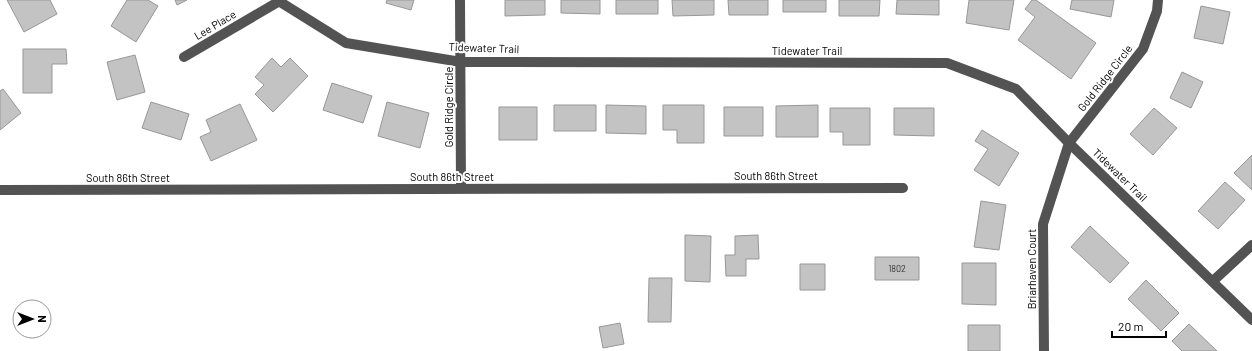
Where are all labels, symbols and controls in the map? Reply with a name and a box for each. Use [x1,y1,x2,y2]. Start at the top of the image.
street label: Lee Place [192,7,238,42]
street label: Tidewater Trail [449,40,519,55]
street label: Gold Ridge Circle [1075,42,1135,113]
street label: Tidewater Trail [772,44,842,57]
street label: Gold Ridge Circle [442,67,455,147]
street label: Tidewater Trail [1090,145,1150,204]
street label: South 86th Street [734,169,818,182]
street label: South 86th Street [410,170,494,183]
street label: South 86th Street [86,171,170,184]
street label: Briarhaven Court [1025,229,1038,309]
house number: 1802 [888,263,906,274]
north arrow [12,299,52,339]
scale bar [1112,313,1166,339]
text: N [36,315,49,323]
text: 20 m [1118,319,1144,333]

